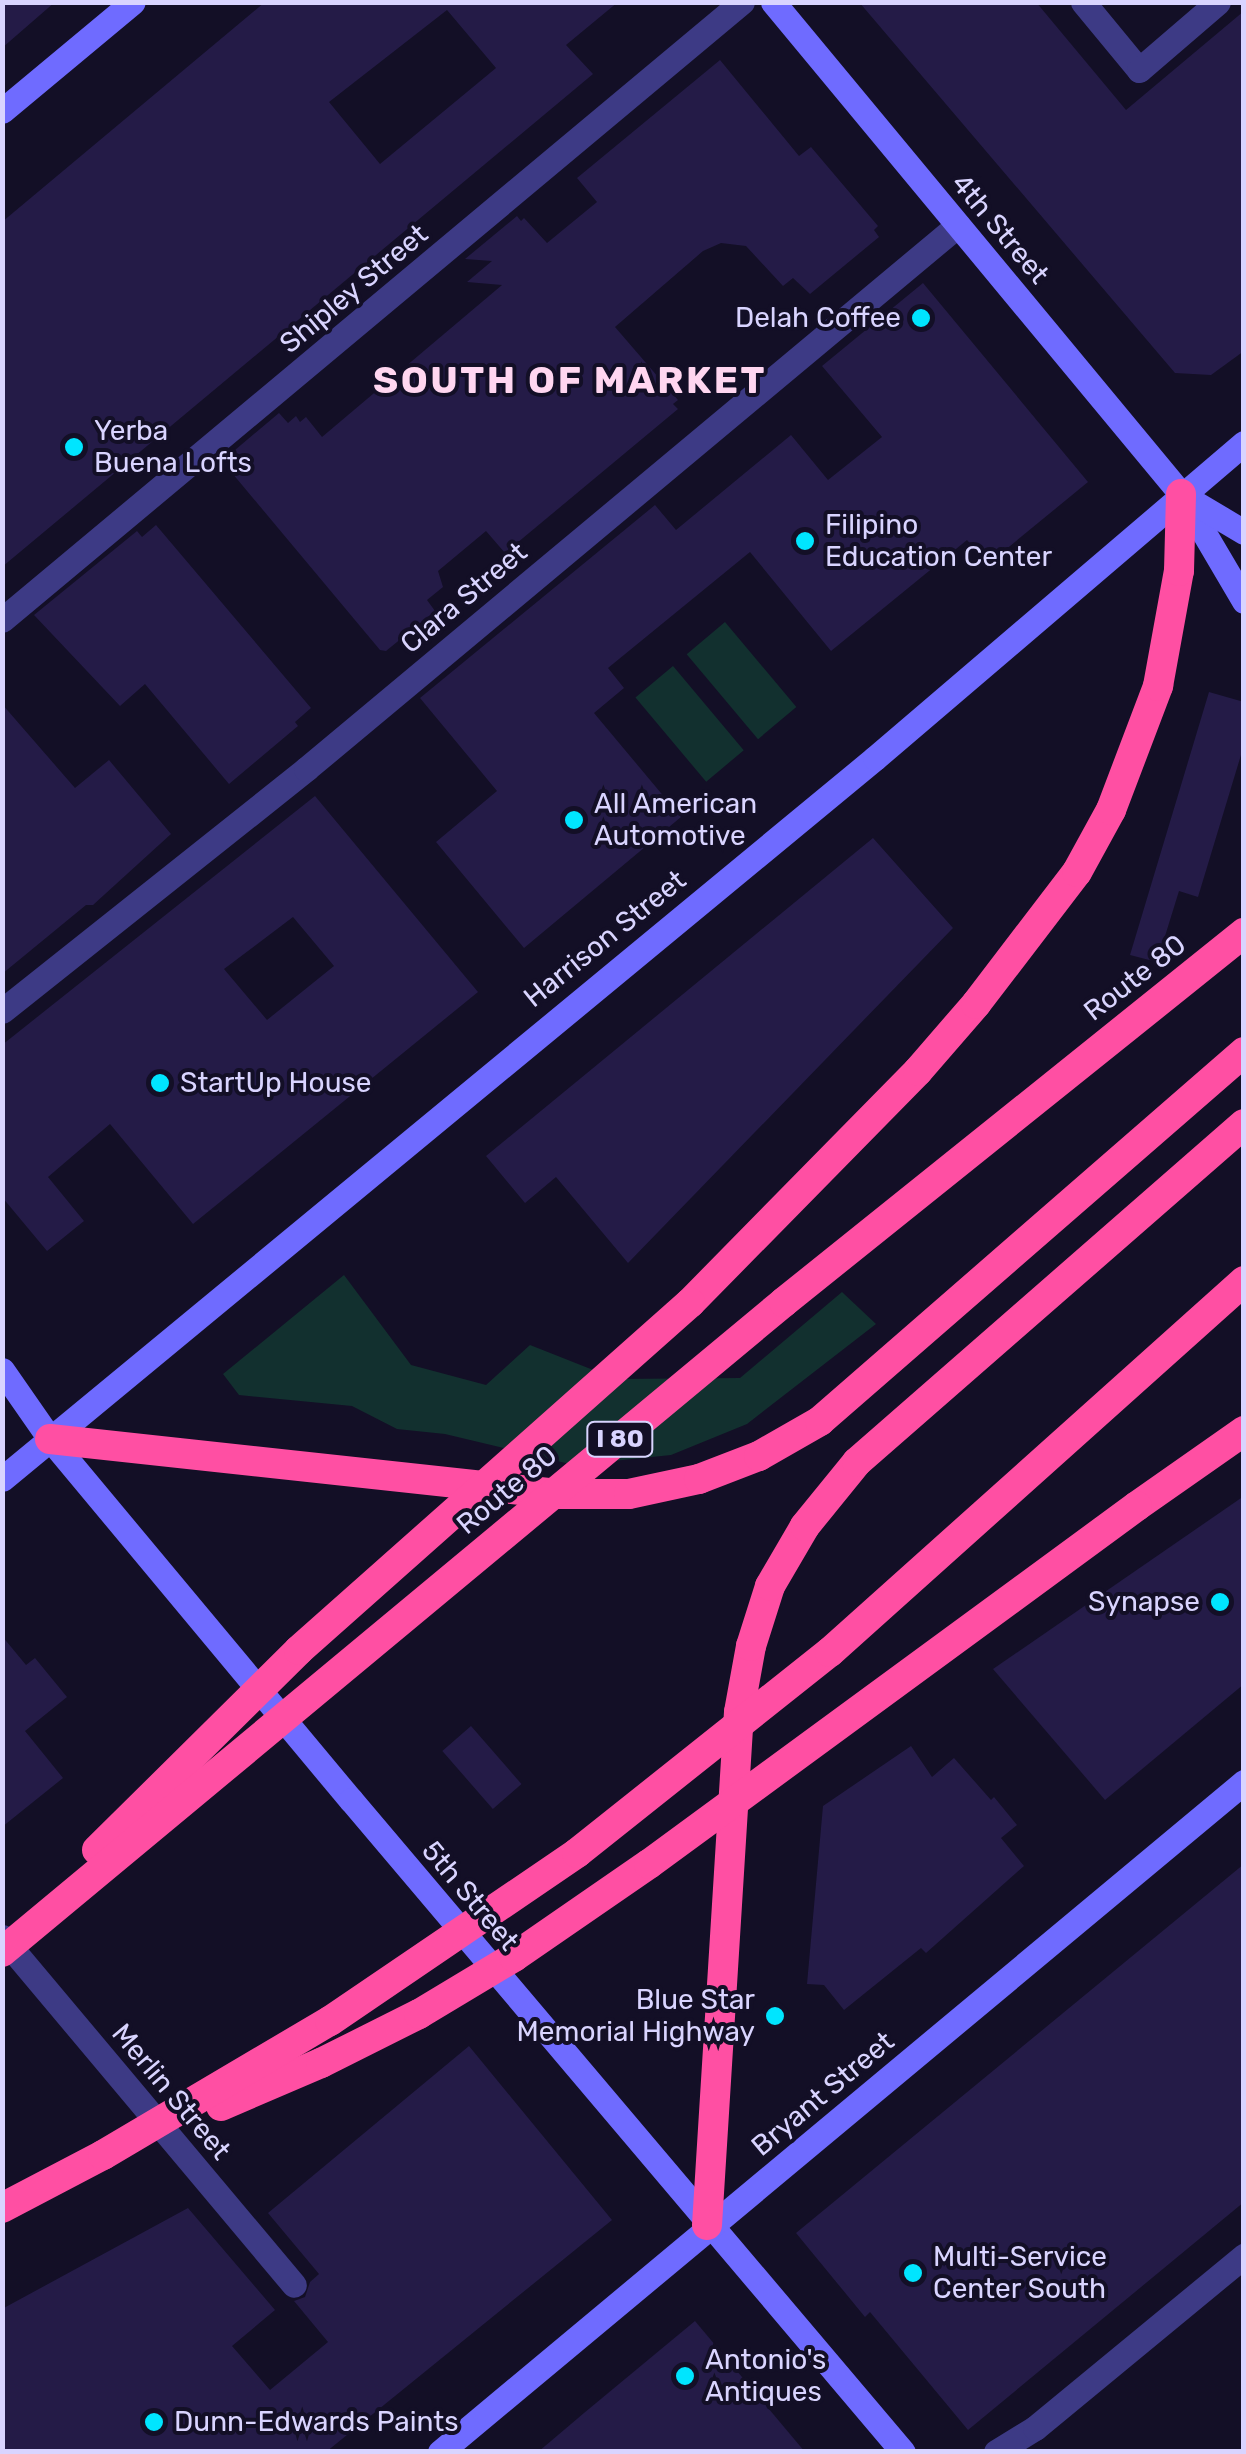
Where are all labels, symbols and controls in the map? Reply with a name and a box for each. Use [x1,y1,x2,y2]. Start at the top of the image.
street label: 4th Street [944,167,1056,291]
street label: Shipley Street [273,217,435,361]
place label: Delah Coffee [735,301,901,335]
marker: Delah Coffee [910,307,932,329]
district label: SOUTH OF MARKET [373,358,767,404]
place label: Yerba Buena Lofts [94,414,252,480]
marker: Yerba Buena Lofts [63,436,85,458]
place label: Filipino Education Center [825,508,1052,574]
marker: Filipino Education Center [794,530,816,552]
street label: Clara Street [394,535,534,661]
place label: All American Automotive [594,787,758,853]
marker: All American Automotive [563,809,585,831]
street label: Harrison Street [517,863,693,1015]
street label: Route 80 [1077,928,1193,1028]
place label: StartUp House [180,1066,371,1100]
marker: StartUp House [149,1072,171,1094]
road number: I 80 [585,1419,655,1459]
street label: Route 80 [450,1439,564,1541]
place label: Synapse [1088,1585,1200,1619]
marker: Synapse [1209,1591,1231,1613]
street label: 5th Street [415,1834,525,1958]
place label: Blue Star Memorial Highway [517,1983,755,2049]
marker: Blue Star Memorial Highway [764,2005,786,2027]
street label: Merlin Street [104,2017,238,2167]
street label: Bryant Street [745,2025,901,2163]
place label: Multi-Service Center South [933,2240,1107,2306]
marker: Multi-Service Center South [902,2262,924,2284]
place label: Antonio's Antiques [705,2343,826,2409]
marker: Antonio's Antiques [674,2365,696,2387]
place label: Dunn-Edwards Paints [174,2405,458,2439]
marker: Dunn-Edwards Paints [143,2411,165,2433]

